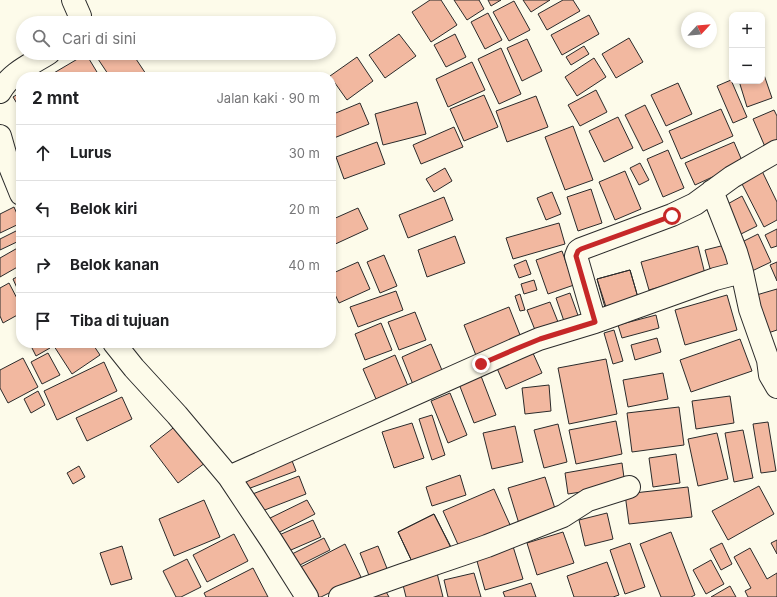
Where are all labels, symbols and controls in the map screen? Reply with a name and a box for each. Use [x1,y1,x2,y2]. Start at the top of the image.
north arrow [681,12,717,48]
map controls [729,12,765,84]
button: + [729,12,765,48]
search box [16,16,336,60]
icon: search [30,27,52,49]
text: Cari di sini [62,29,136,48]
button: − [729,48,765,84]
text: 2 mnt [32,88,79,108]
text: Jalan kaki · 90 m [216,90,320,106]
icon: ahead [32,142,54,164]
text: Lurus [70,143,112,162]
text: 30 m [289,145,320,161]
icon: left [32,198,54,220]
text: Belok kiri [70,199,137,218]
text: 20 m [289,201,320,217]
route start [663,207,681,225]
icon: right [32,254,54,276]
text: Belok kanan [70,255,159,274]
text: 40 m [288,257,320,273]
icon: arrive [32,310,54,332]
text: Tiba di tujuan [70,311,169,330]
route end [472,355,490,373]

